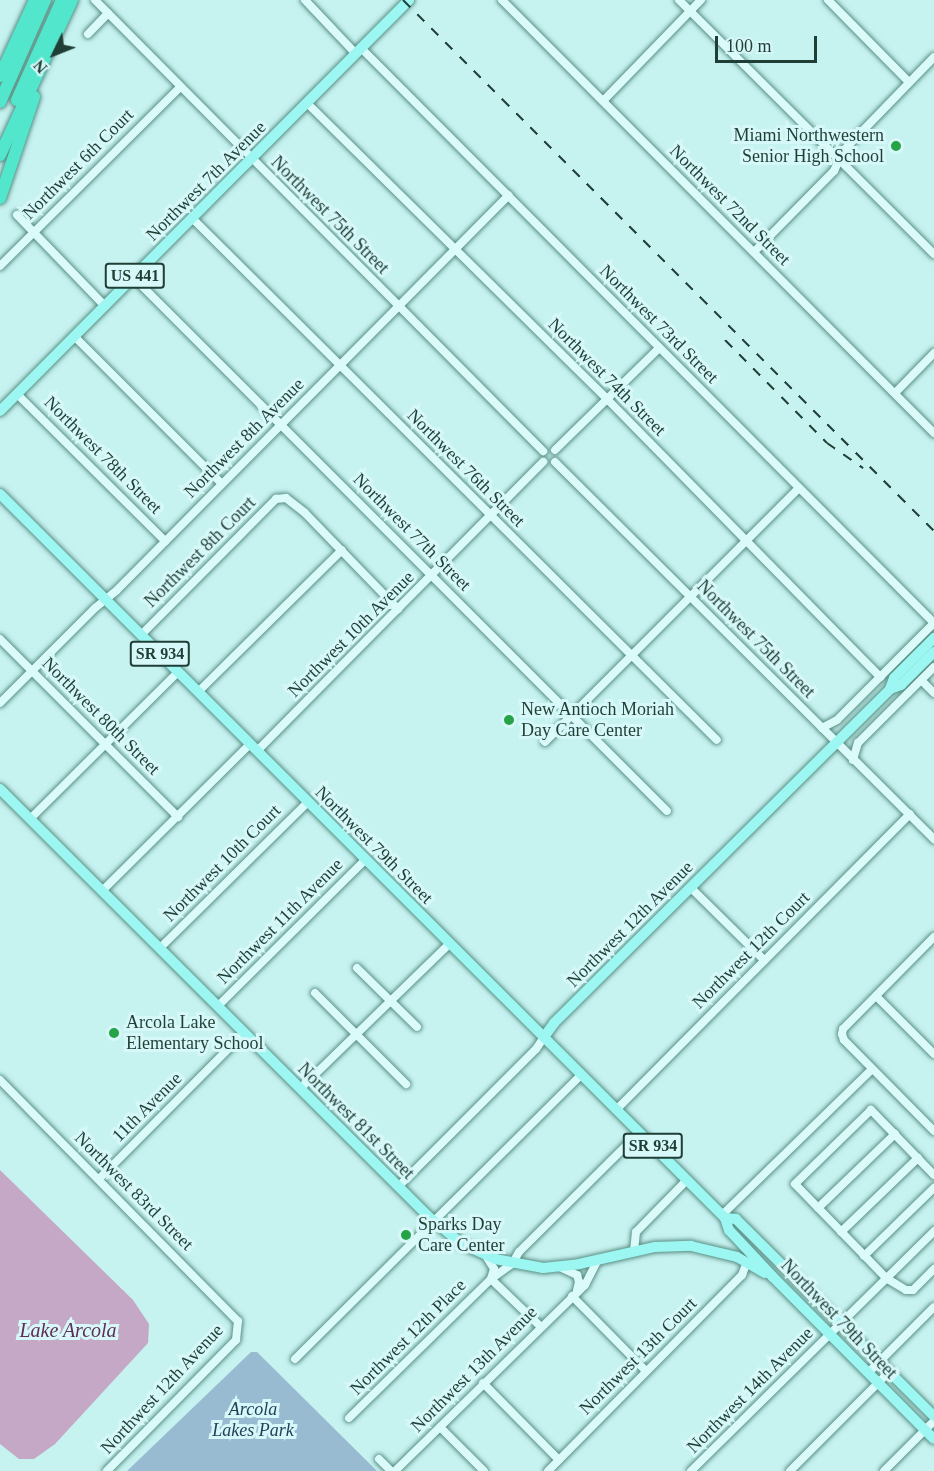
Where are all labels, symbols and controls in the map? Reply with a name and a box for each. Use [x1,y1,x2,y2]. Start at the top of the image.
north arrow [24,24,84,84]
scale bar [718,24,820,62]
text: 100 m [726,36,772,56]
text: N [30,57,51,77]
street label: Northwest 6th Court [18,104,138,224]
street label: Northwest 7th Avenue [141,116,271,246]
place label: Miami Northwestern Senior High School [734,125,884,168]
marker: Miami Northwestern Senior High School [889,139,903,153]
street label: Northwest 72nd Street [665,140,795,270]
street label: Northwest 75th Street [267,152,393,278]
street label: Northwest 73rd Street [595,260,723,388]
road number: US 441 [104,263,166,289]
street label: Northwest 74th Street [544,314,670,440]
street label: Northwest 8th Avenue [179,373,309,503]
street label: Northwest 78th Street [40,392,166,518]
street label: Northwest 76th Street [403,405,529,531]
street label: Northwest 77th Street [349,469,475,595]
street label: Northwest 8th Court [140,492,260,612]
street label: Northwest 10th Avenue [283,566,419,702]
street label: Northwest 75th Street [693,576,819,702]
road number: SR 934 [128,641,192,667]
street label: Northwest 80th Street [38,653,164,779]
place label: New Antioch Moriah Day Care Center [521,699,675,742]
marker: New Antioch Moriah Day Care Center [502,713,516,727]
street label: Northwest 79th Street [311,782,437,908]
street label: Northwest 10th Court [159,800,285,926]
street label: Northwest 11th Avenue [212,853,348,989]
street label: Northwest 12th Avenue [562,856,698,992]
street label: Northwest 12th Court [688,887,814,1013]
place label: Arcola Lake Elementary School [126,1012,263,1054]
marker: Arcola Lake Elementary School [107,1026,121,1040]
street label: Northwest 81st Street [293,1058,419,1184]
street label: 11th Avenue [107,1067,187,1147]
street label: Northwest 83rd Street [70,1127,198,1255]
road number: SR 934 [622,1133,684,1159]
place label: Sparks Day Care Center [418,1214,504,1256]
marker: Sparks Day Care Center [399,1228,413,1242]
street label: Northwest 79th Street [776,1255,902,1383]
street label: Northwest 12th Place [346,1275,470,1399]
street label: Northwest 13th Court [575,1293,701,1419]
street label: Northwest 13th Avenue [406,1301,542,1437]
water label: Lake Arcola [19,1318,117,1342]
street label: Northwest 12th Avenue [96,1319,228,1459]
street label: Northwest 14th Avenue [682,1322,818,1458]
park label: Arcola Lakes Park [212,1399,294,1442]

